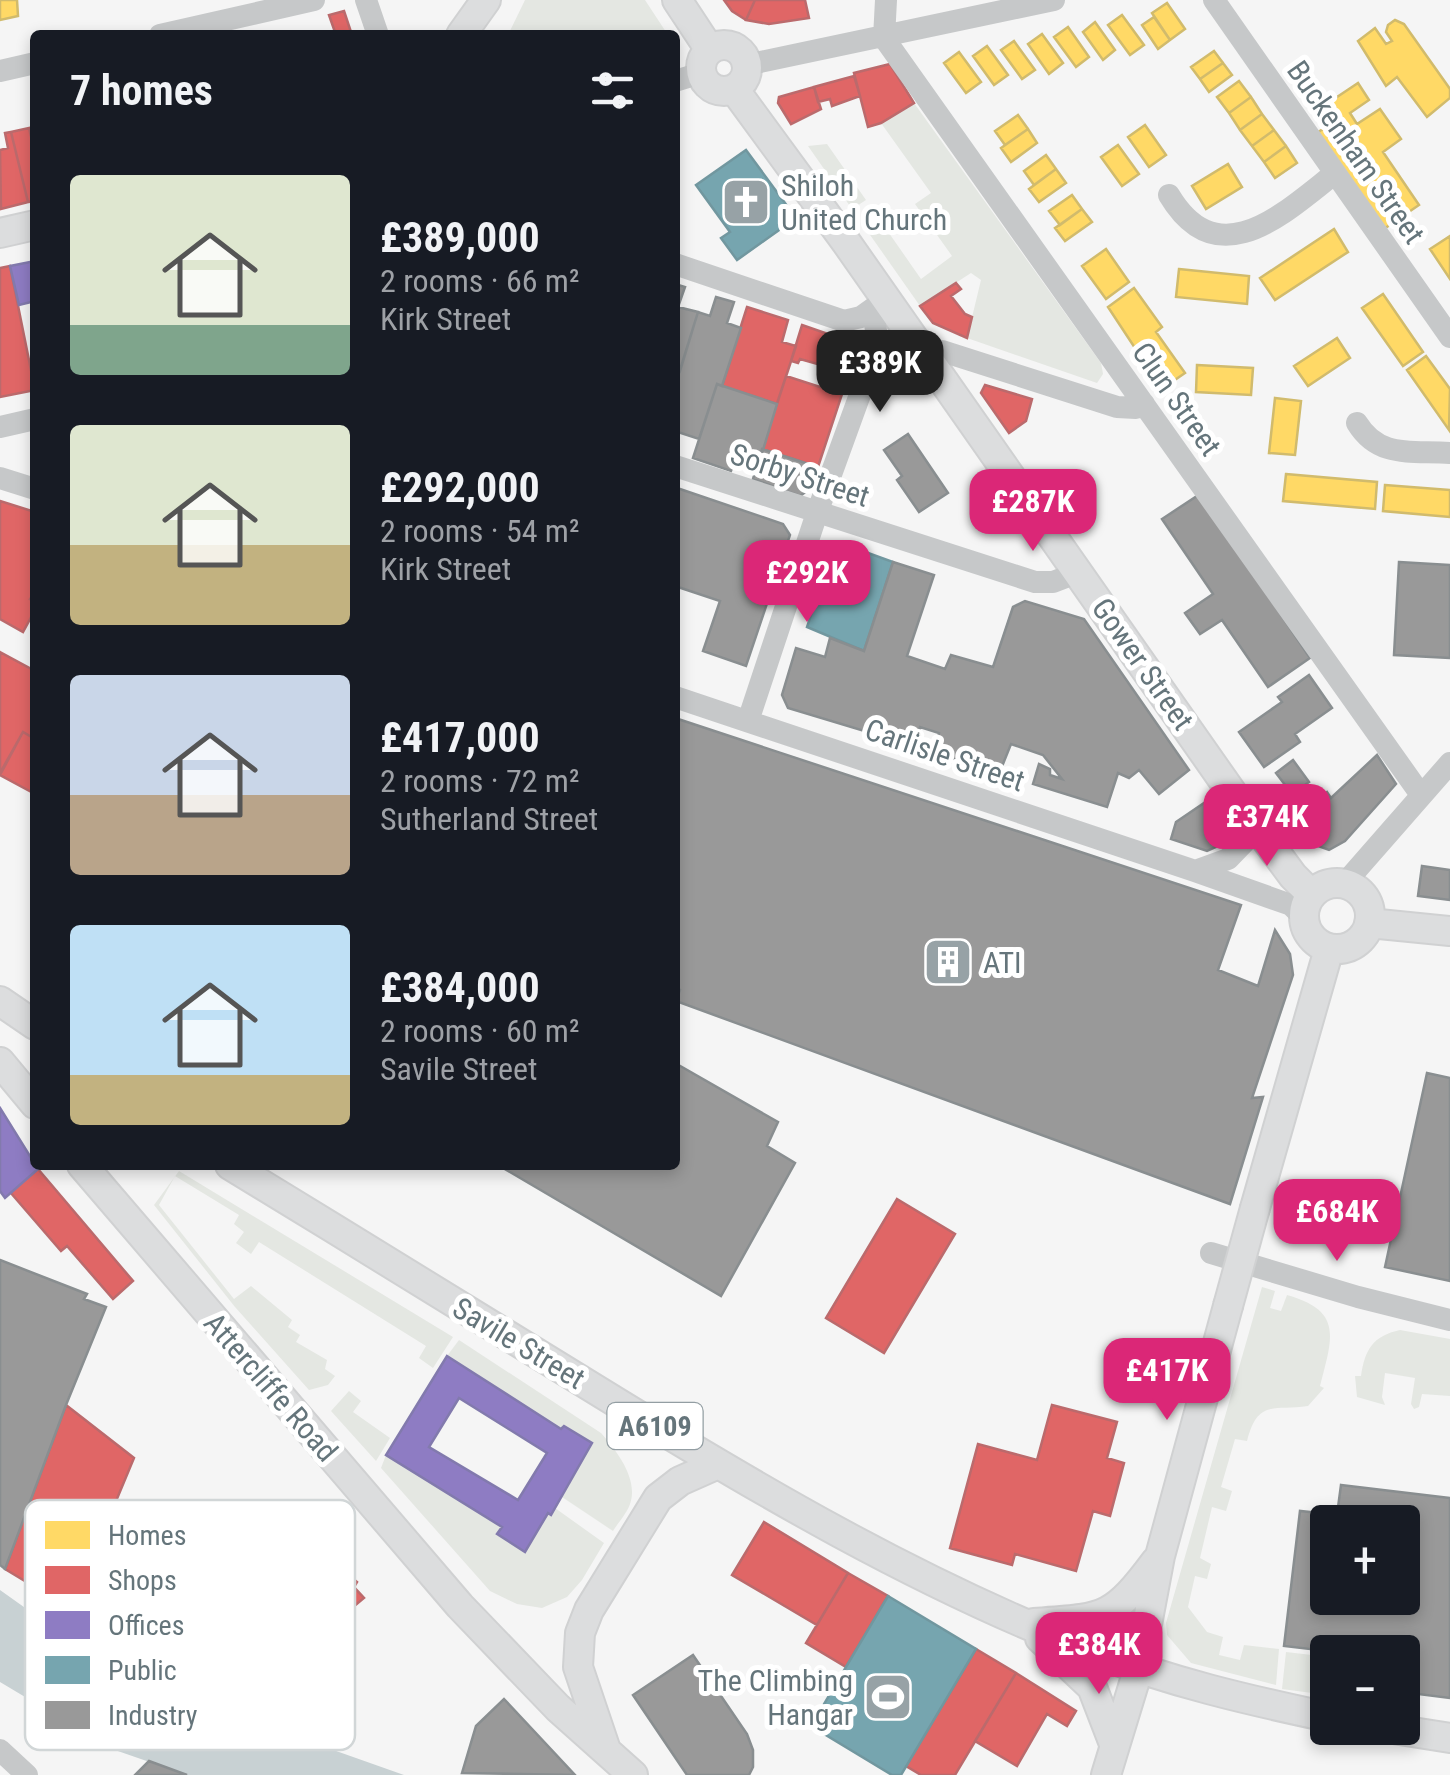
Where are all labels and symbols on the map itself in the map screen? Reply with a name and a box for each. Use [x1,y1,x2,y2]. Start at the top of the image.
street label: Buckenham Street [1280,54,1432,250]
place label: Shiloh United Church [781,168,947,237]
church icon: Shiloh United Church [720,176,772,228]
pin: £389K [810,330,950,415]
street label: Clun Street [1125,336,1229,462]
street label: Sorby Street [726,436,874,514]
pin: £287K [963,469,1103,554]
pin: £292K [737,540,877,625]
street label: Gower Street [1085,591,1201,737]
street label: Carlisle Street [861,711,1029,799]
pin: £374K [1197,784,1337,869]
building icon: ATI [922,936,974,988]
place label: ATI [983,945,1022,980]
pin: £684K [1267,1179,1407,1264]
street label: Savile Street [447,1290,591,1396]
street label: Attercliffe Road [197,1306,345,1468]
pin: £417K [1097,1338,1237,1423]
road number: A6109 [608,1403,702,1449]
legend [25,1500,355,1750]
text: Homes [108,1519,186,1552]
text: Shops [108,1564,177,1597]
text: Offices [108,1609,185,1642]
pin: £384K [1029,1612,1169,1697]
text: Public [108,1654,177,1687]
place label: The Climbing Hangar [698,1663,853,1732]
sports icon: The Climbing Hangar [862,1671,914,1723]
text: Industry [108,1699,198,1732]

